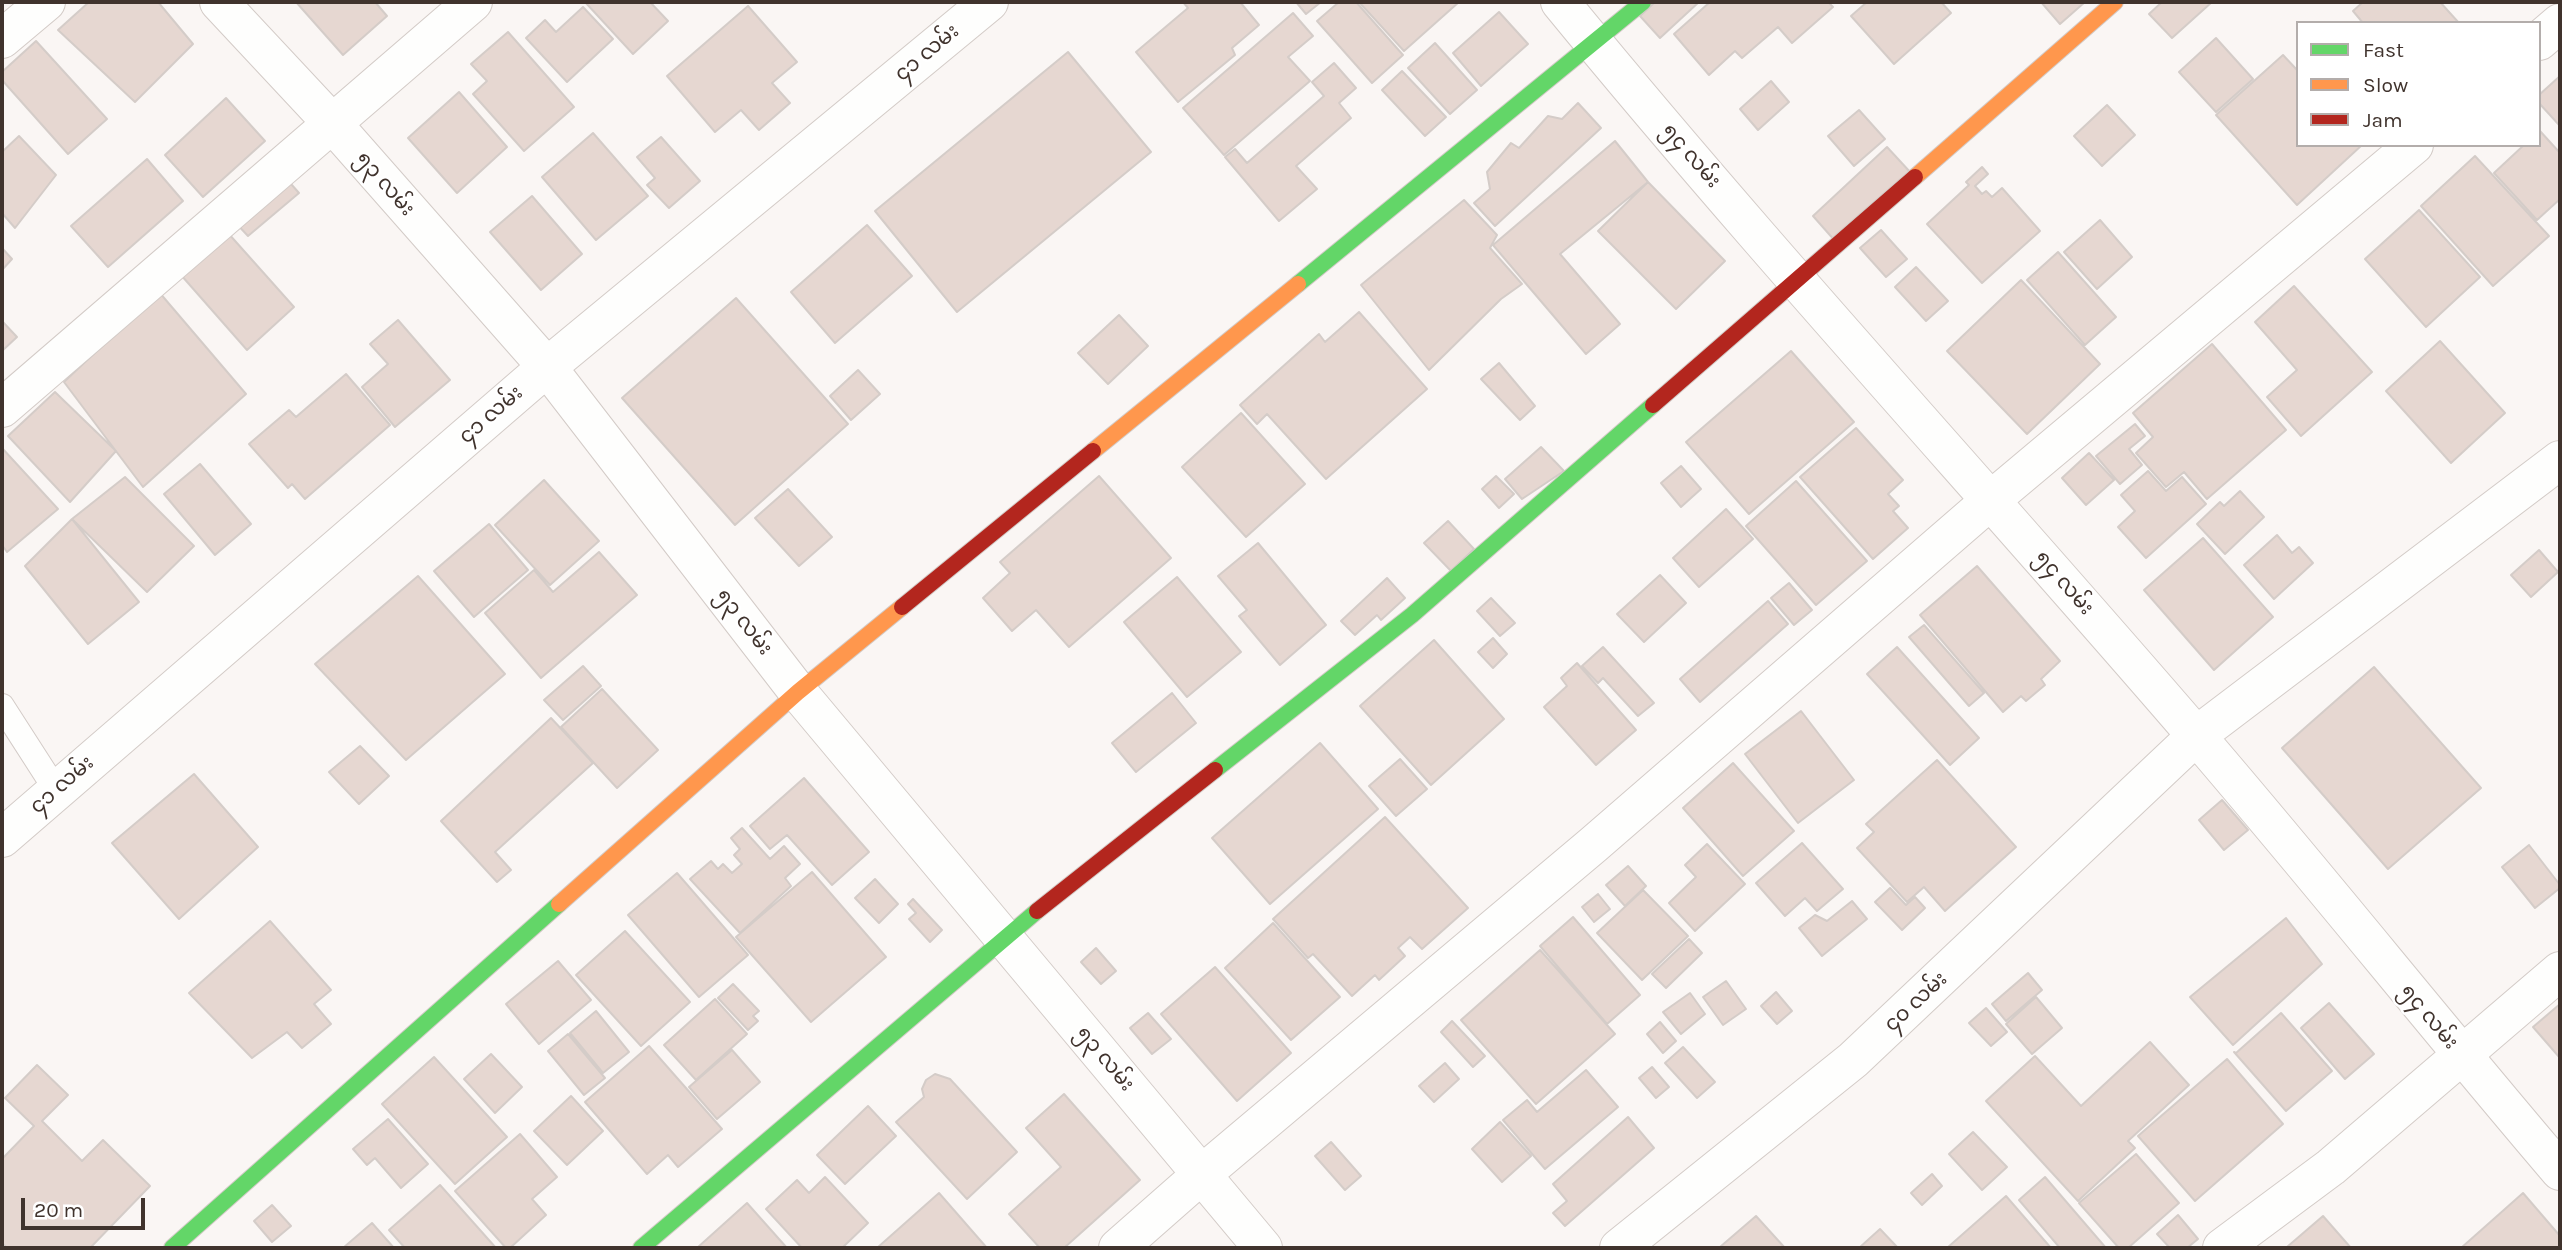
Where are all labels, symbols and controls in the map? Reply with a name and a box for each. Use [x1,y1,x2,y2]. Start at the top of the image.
street label: ၄၁ လမ်း [890,19,964,87]
legend [2296,21,2541,147]
text: Fast [2363,38,2404,62]
text: Slow [2363,73,2408,97]
text: Jam [2363,108,2403,132]
street label: ၅၄ လမ်း [1656,119,1726,193]
street label: ၅၃ လမ်း [350,147,420,221]
street label: ၄၁ လမ်း [454,381,528,449]
street label: ၅၄ လမ်း [2029,546,2099,620]
street label: ၅၃ လမ်း [710,584,778,660]
street label: ၄၁ လမ်း [25,751,99,819]
street label: ၄၀ လမ်း [1879,967,1953,1037]
street label: ၅၄ လမ်း [2395,979,2463,1055]
street label: ၅၃ လမ်း [1071,1021,1139,1097]
scale bar [24,1184,149,1228]
text: 20 m [34,1198,83,1222]

